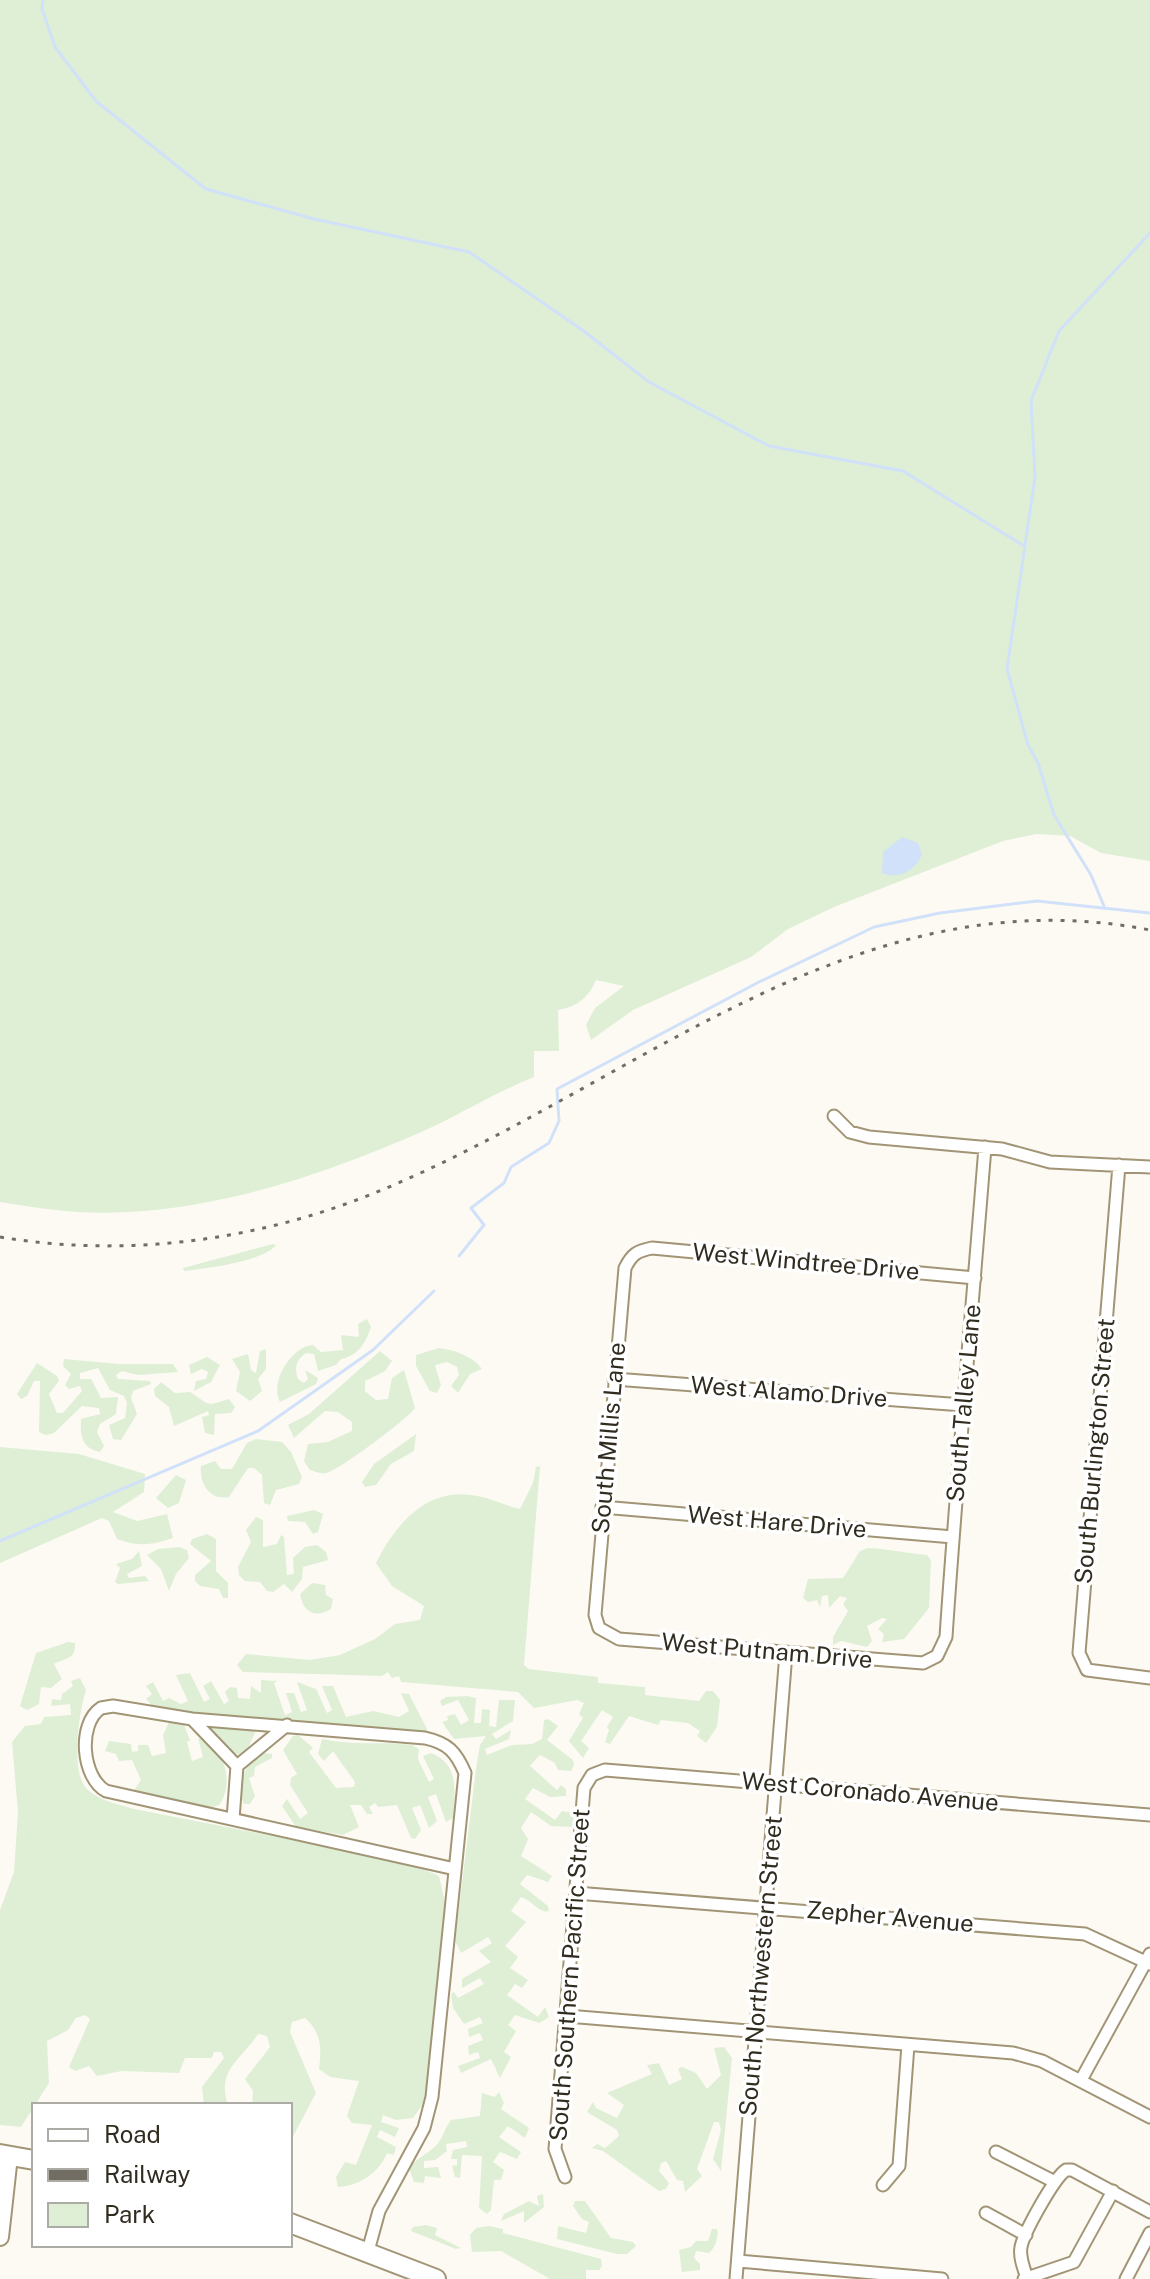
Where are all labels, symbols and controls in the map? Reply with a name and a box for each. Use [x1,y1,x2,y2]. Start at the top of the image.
street label: West Windtree Drive [691,1237,921,1285]
street label: South Talley Lane [940,1303,986,1503]
street label: South Burlington Street [1068,1317,1120,1585]
street label: South Millis Lane [586,1341,630,1535]
street label: West Alamo Drive [690,1370,888,1412]
street label: West Hare Drive [686,1499,868,1543]
street label: West Putnam Drive [660,1627,874,1673]
street label: West Coronado Avenue [740,1766,1000,1816]
street label: South Southern Pacific Street [543,1808,595,2142]
street label: South Northwestern Street [733,1815,787,2117]
street label: Zepher Avenue [805,1895,975,1937]
legend [32,2103,292,2247]
text: Road [104,2120,161,2148]
text: Railway [104,2160,190,2188]
text: Park [104,2200,155,2228]

